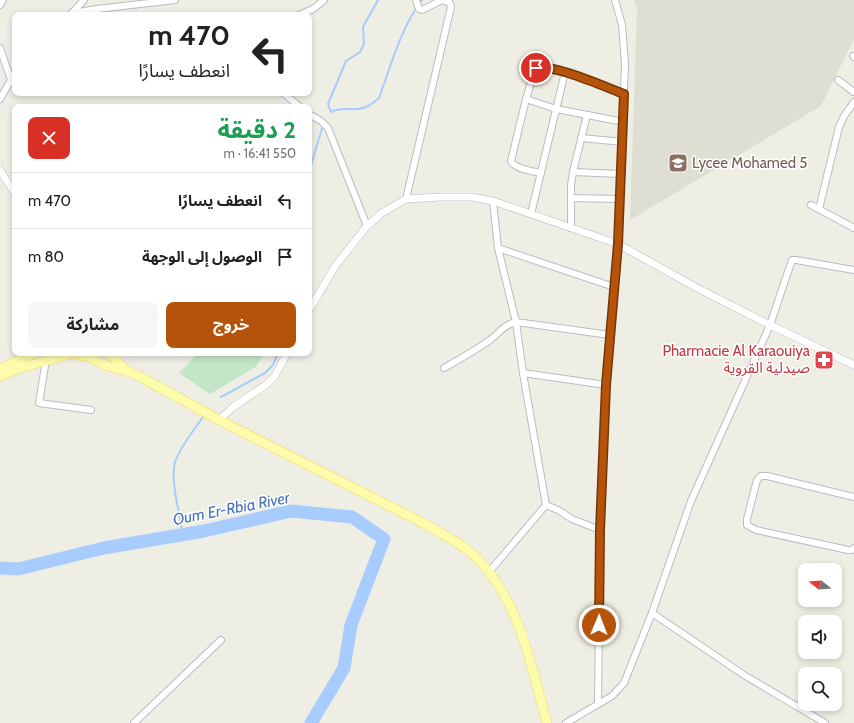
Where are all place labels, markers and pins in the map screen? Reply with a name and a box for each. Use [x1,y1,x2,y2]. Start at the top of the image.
pin [519,51,553,85]
school or university icon: Lycee Mohamed 5 [667,152,689,174]
place label: Lycee Mohamed 5 [692,154,807,172]
place label: Pharmacie Al Karaouiya صيدلية القروية [662,342,811,377]
pharmacy icon: Pharmacie Al Karaouiya صيدلية القروية [813,349,835,371]

